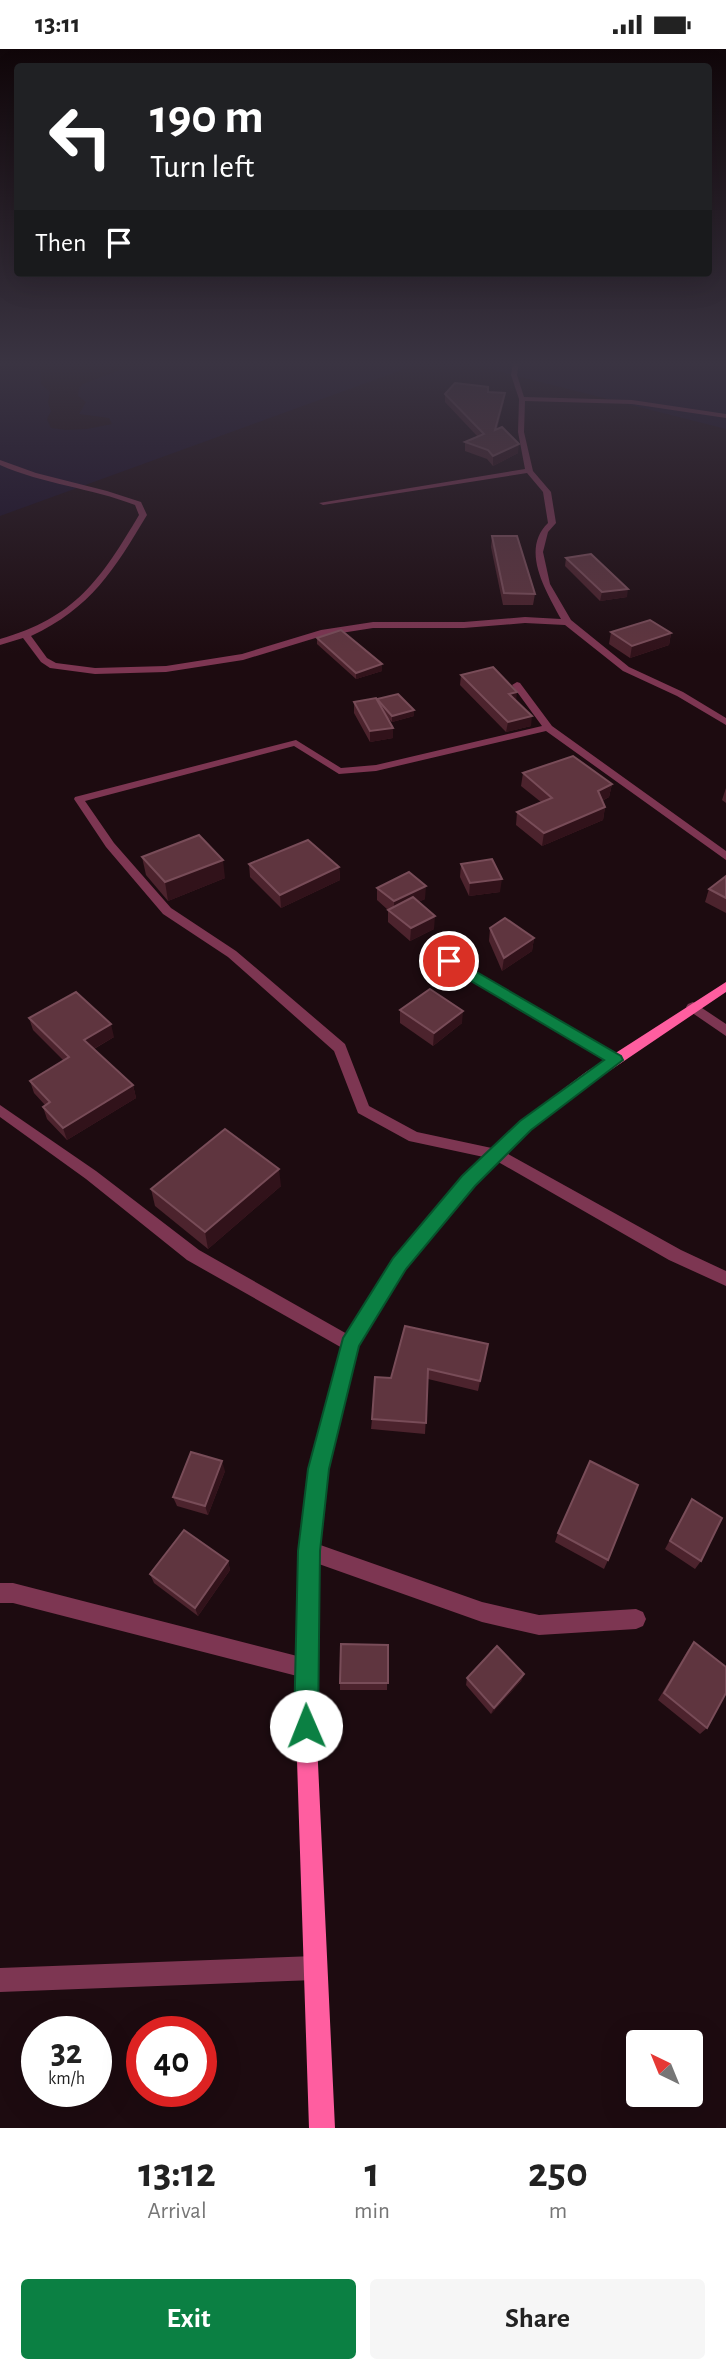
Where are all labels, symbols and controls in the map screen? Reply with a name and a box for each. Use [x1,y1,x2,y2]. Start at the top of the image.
text: 13:11 [35,11,80,37]
icon: left [35,91,126,182]
text: 190 m [150,93,264,142]
text: Turn left [150,151,254,183]
icon: arrive [100,224,138,262]
text: Then [35,230,86,256]
pin [419,931,479,991]
icon: arrive [430,942,468,980]
position arrow [269,1689,343,1763]
speed limit sign: 40 [126,2016,217,2107]
north arrow [626,2030,704,2107]
map controls [626,2030,703,2107]
text: 32 [51,2035,82,2070]
text: km/h [48,2070,85,2088]
text: 13:12 [138,2152,216,2194]
text: 1 [364,2152,380,2194]
text: 250 [528,2152,588,2194]
text: Arrival [147,2200,207,2223]
text: min [354,2200,390,2223]
text: m [549,2200,567,2223]
button: Exit [21,2279,356,2359]
button: Share [370,2279,705,2359]

